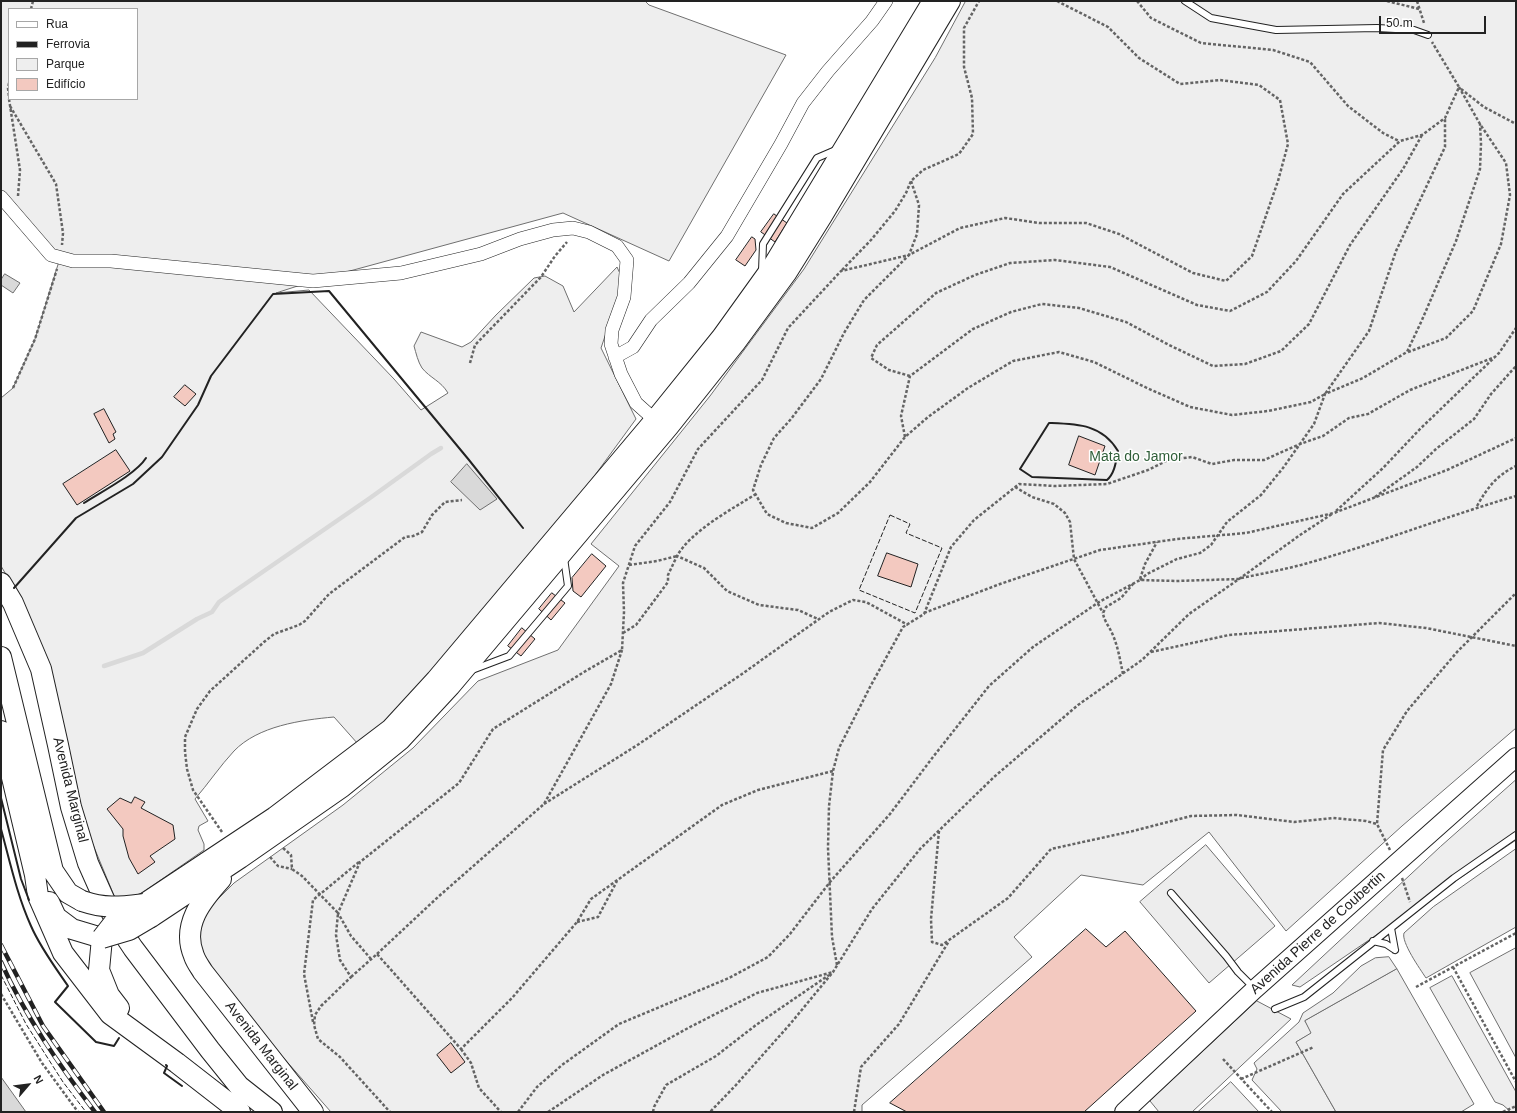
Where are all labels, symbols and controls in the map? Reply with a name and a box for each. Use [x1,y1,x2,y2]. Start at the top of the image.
legend [8,8,138,100]
scale bar [1381,8,1488,34]
text: 50 m [1386,16,1413,30]
text: Rua [46,17,68,31]
text: Ferrovia [46,37,90,51]
text: Parque [46,57,85,71]
text: Edifício [46,77,85,91]
park label: Mata do Jamor [1089,449,1183,465]
street label: Avenida Marginal [49,736,91,844]
street label: Avenida Pierre de Coubertin [1247,868,1389,998]
street label: Avenida Marginal [221,998,301,1094]
north arrow [8,1065,48,1105]
text: N [31,1073,46,1086]

